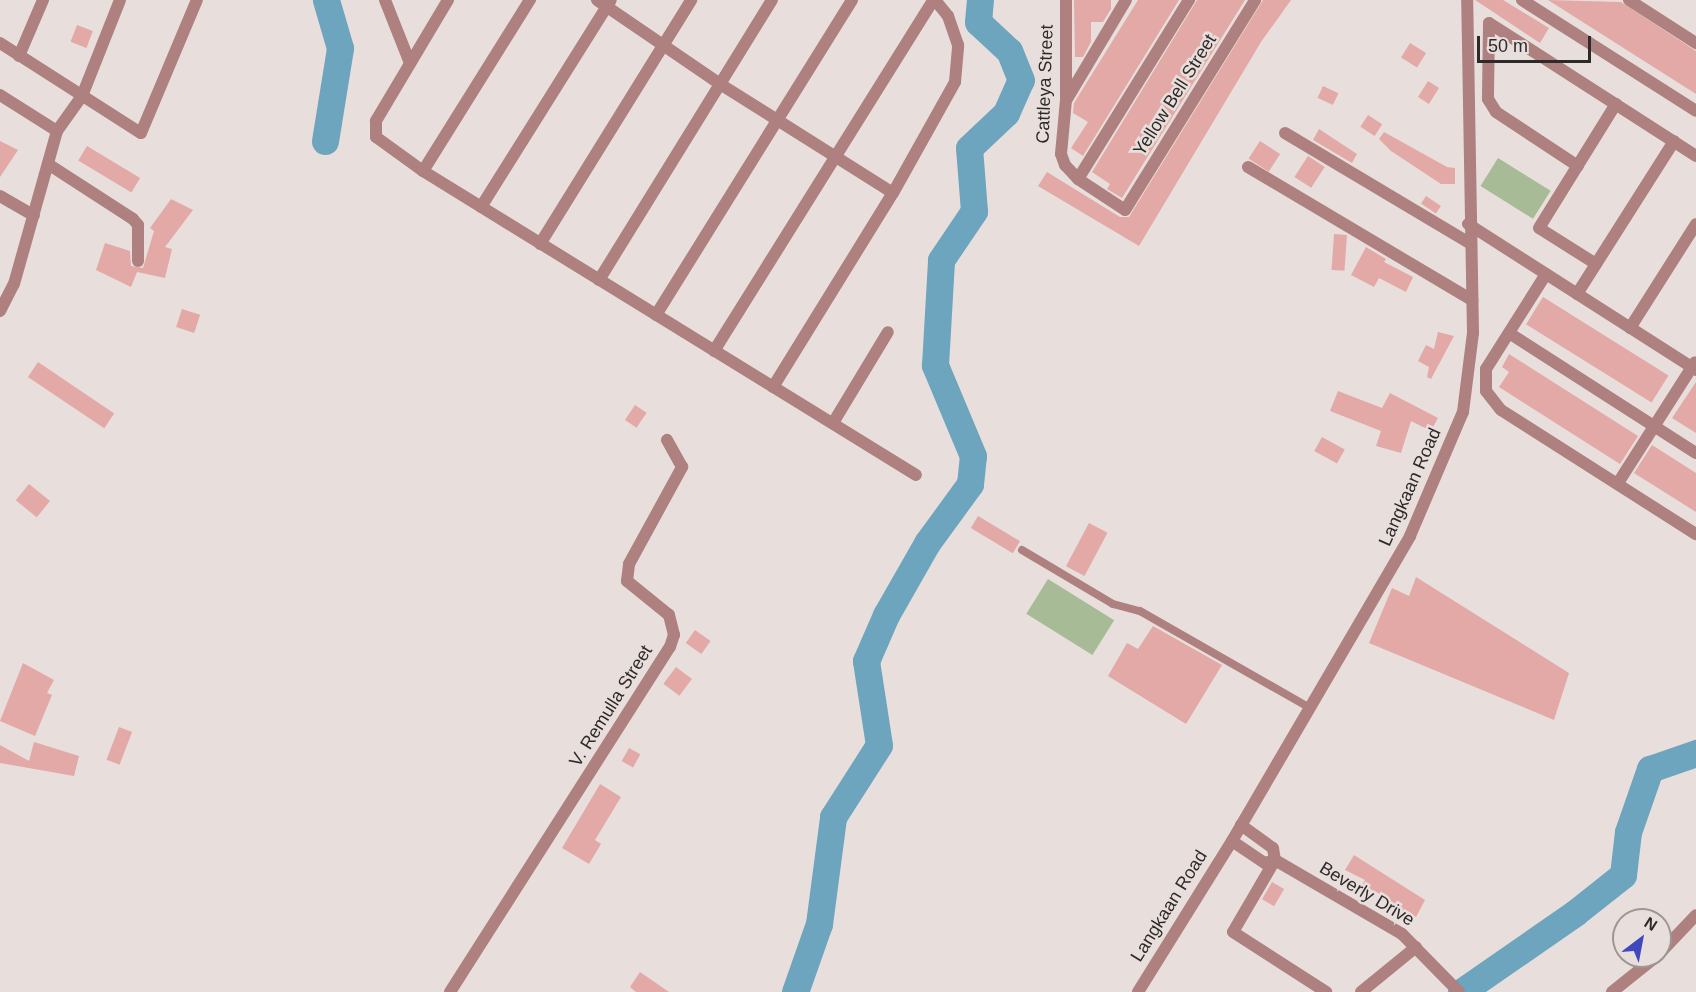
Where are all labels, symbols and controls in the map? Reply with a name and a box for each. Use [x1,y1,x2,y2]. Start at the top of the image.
street label: Cattleya Street [1032,24,1058,144]
scale bar [1480,24,1594,62]
street label: Yellow Bell Street [1129,30,1221,160]
text: 50 m [1488,36,1528,56]
street label: Langkaan Road [1374,425,1446,549]
street label: V. Remulla Street [565,641,657,771]
street label: Langkaan Road [1126,846,1212,966]
street label: Beverly Drive [1316,857,1418,931]
north arrow [1612,908,1672,968]
text: N [1641,914,1660,934]

